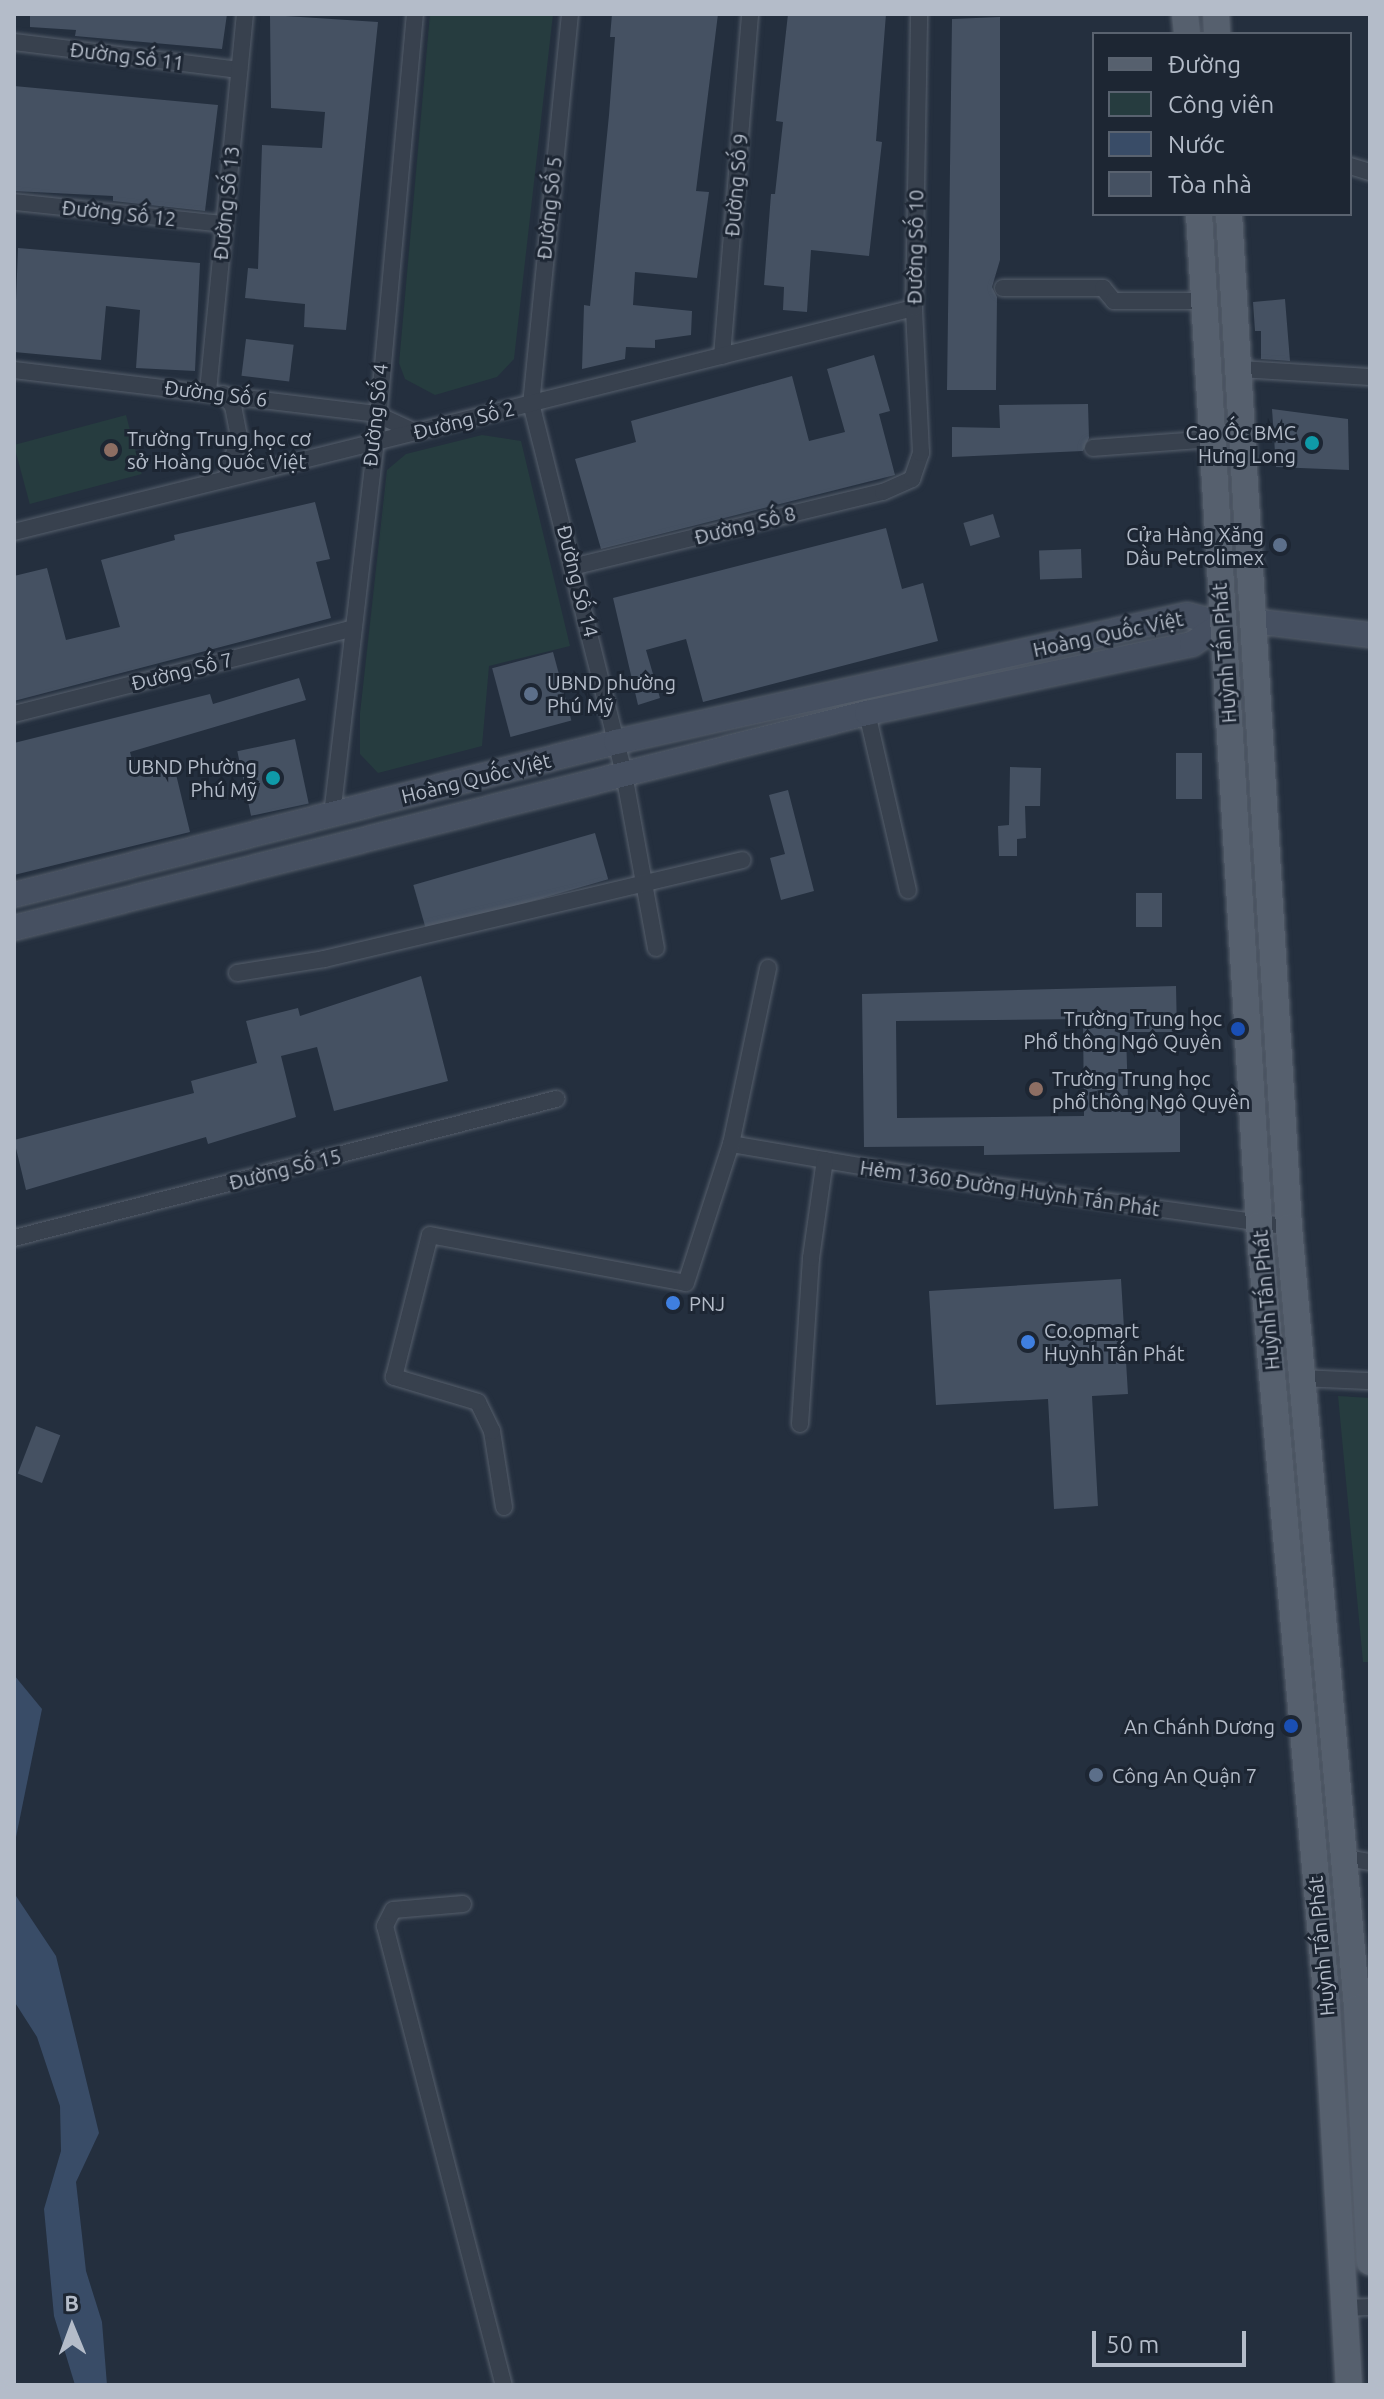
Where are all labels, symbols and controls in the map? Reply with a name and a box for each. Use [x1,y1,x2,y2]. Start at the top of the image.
legend [1092,32,1352,216]
street label: Đường Số 11 [69,37,185,75]
text: Đường [1168,51,1241,78]
text: Công viên [1168,91,1274,118]
text: Nước [1168,131,1225,158]
street label: Đường Số 9 [720,132,752,238]
street label: Đường Số 13 [208,145,244,261]
street label: Đường Số 5 [532,155,566,261]
text: Tòa nhà [1168,171,1252,198]
street label: Đường Số 10 [902,189,928,305]
street label: Đường Số 12 [61,195,177,231]
street label: Đường Số 4 [358,362,392,468]
street label: Đường Số 6 [163,375,269,411]
street label: Đường Số 2 [411,396,517,444]
place label: Cao Ốc BMC Hưng Long [1185,420,1296,467]
place label: Trường Trung học cơ sở Hoàng Quốc Việt [127,426,311,473]
marker: Cao Ốc BMC Hưng Long [1303,434,1321,452]
marker: Trường Trung học cơ sở Hoàng Quốc Việt [102,441,120,459]
street label: Đường Số 8 [692,501,798,549]
street label: Đường Số 14 [552,522,604,640]
place label: Cửa Hàng Xăng Dầu Petrolimex [1125,522,1264,569]
marker: Cửa Hàng Xăng Dầu Petrolimex [1271,536,1289,554]
street label: Huỳnh Tấn Phát [1207,582,1241,724]
street label: Hoàng Quốc Việt [1031,606,1185,662]
street label: Đường Số 7 [129,647,235,695]
place label: UBND phường Phú Mỹ [547,670,676,717]
marker: UBND phường Phú Mỹ [522,685,540,703]
street label: Hoàng Quốc Việt [399,748,553,808]
place label: UBND Phường Phú Mỹ [128,754,257,801]
marker: UBND Phường Phú Mỹ [264,769,282,787]
place label: Trường Trung học Phổ thông Ngô Quyền [1023,1006,1222,1053]
marker: Trường Trung học Phổ thông Ngô Quyền [1229,1020,1247,1038]
place label: Trường Trung học phổ thông Ngô Quyền [1052,1066,1250,1113]
marker: Trường Trung học phổ thông Ngô Quyền [1027,1080,1045,1098]
street label: Đường Số 15 [226,1143,344,1195]
street label: Hẻm 1360 Đường Huỳnh Tấn Phát [859,1155,1161,1221]
street label: Huỳnh Tấn Phát [1248,1229,1284,1371]
place label: PNJ [689,1291,725,1315]
marker: PNJ [664,1294,682,1312]
place label: Co.opmart Huỳnh Tấn Phát [1044,1318,1185,1365]
marker: Co.opmart Huỳnh Tấn Phát [1019,1333,1037,1351]
place label: An Chánh Dương [1124,1714,1275,1738]
marker: An Chánh Dương [1282,1717,1300,1735]
place label: Công An Quận 7 [1112,1763,1257,1787]
marker: Công An Quận 7 [1087,1766,1105,1784]
street label: Huỳnh Tấn Phát [1303,1875,1339,2017]
north arrow [32,2287,112,2367]
text: B [64,2290,79,2315]
scale bar [1096,2315,1250,2365]
text: 50 m [1106,2331,1159,2358]

